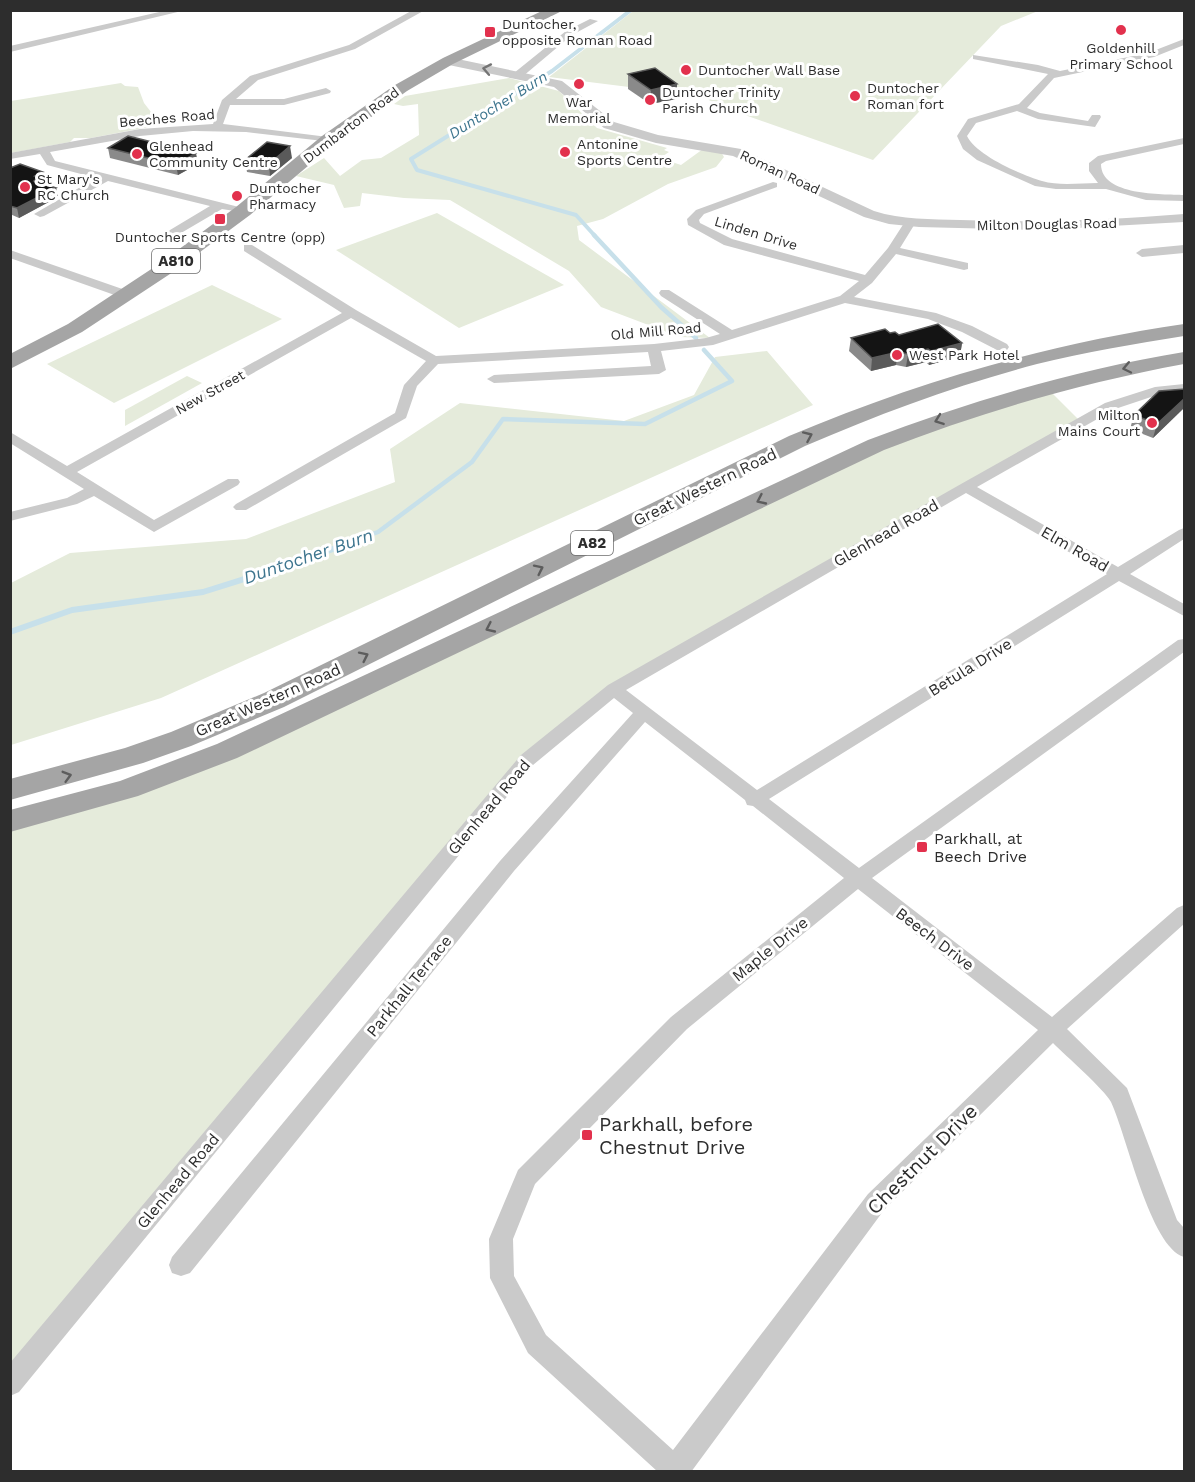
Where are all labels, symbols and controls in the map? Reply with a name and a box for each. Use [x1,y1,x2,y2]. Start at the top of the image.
place label: Duntocher, opposite Roman Road [502,16,653,48]
marker: Goldenhill Primary School [1114,23,1128,37]
marker: Duntocher, opposite Roman Road [483,25,497,39]
place label: Goldenhill Primary School [1069,40,1173,72]
place label: Duntocher Wall Base [698,62,840,78]
one-way arrow [482,63,492,76]
marker: Duntocher Wall Base [679,63,693,77]
water label: Duntocher Burn [445,67,551,143]
marker: War Memorial [572,77,586,91]
place label: Duntocher Roman fort [867,80,944,112]
street label: Dumbarton Road [300,84,402,166]
place label: Duntocher Trinity Parish Church [662,84,781,116]
marker: Duntocher Roman fort [848,89,862,103]
marker: Duntocher Trinity Parish Church [643,93,657,107]
place label: War Memorial [547,94,611,126]
street label: Beeches Road [118,106,216,130]
place label: Antonine Sports Centre [577,136,672,168]
place label: Glenhead Community Centre [149,138,278,170]
marker: Antonine Sports Centre [558,145,572,159]
marker: Glenhead Community Centre [130,147,144,161]
street label: Roman Road [737,147,823,197]
place label: St Mary's RC Church [37,171,110,203]
marker: St Mary's RC Church [18,180,32,194]
place label: Duntocher Pharmacy [249,180,321,212]
marker: Duntocher Pharmacy [230,189,244,203]
marker: Duntocher Sports Centre (opp) [213,212,227,226]
street label: Linden Drive [713,213,799,253]
street label: Milton Douglas Road [977,215,1117,233]
place label: Duntocher Sports Centre (opp) [115,229,325,245]
road number: A810 [152,249,200,273]
street label: Old Mill Road [610,319,702,343]
place label: West Park Hotel [909,347,1020,363]
marker: West Park Hotel [890,348,904,362]
one-way arrow [1122,361,1132,374]
street label: New Street [173,366,247,418]
place label: Milton Mains Court [1058,407,1140,439]
one-way arrow [934,413,945,426]
marker: Milton Mains Court [1145,416,1159,430]
one-way arrow [801,431,812,443]
street label: Great Western Road [630,444,780,530]
one-way arrow [757,492,768,504]
street label: Glenhead Road [830,495,942,571]
street label: Elm Road [1038,522,1112,576]
water label: Duntocher Burn [240,524,376,588]
road number: A82 [571,531,613,555]
one-way arrow [532,565,543,576]
one-way arrow [486,621,497,633]
street label: Betula Drive [925,634,1015,700]
one-way arrow [358,651,369,663]
street label: Great Western Road [192,659,344,741]
street label: Glenhead Road [444,756,534,858]
one-way arrow [61,771,72,783]
place label: Parkhall, at Beech Drive [934,829,1027,866]
marker: Parkhall, at Beech Drive [915,840,929,854]
street label: Beech Drive [892,903,978,975]
street label: Maple Drive [728,913,812,985]
street label: Parkhall Terrace [362,932,456,1040]
street label: Chestnut Drive [862,1099,982,1219]
place label: Parkhall, before Chestnut Drive [599,1112,753,1159]
marker: Parkhall, before Chestnut Drive [580,1128,594,1142]
street label: Glenhead Road [133,1130,223,1232]

